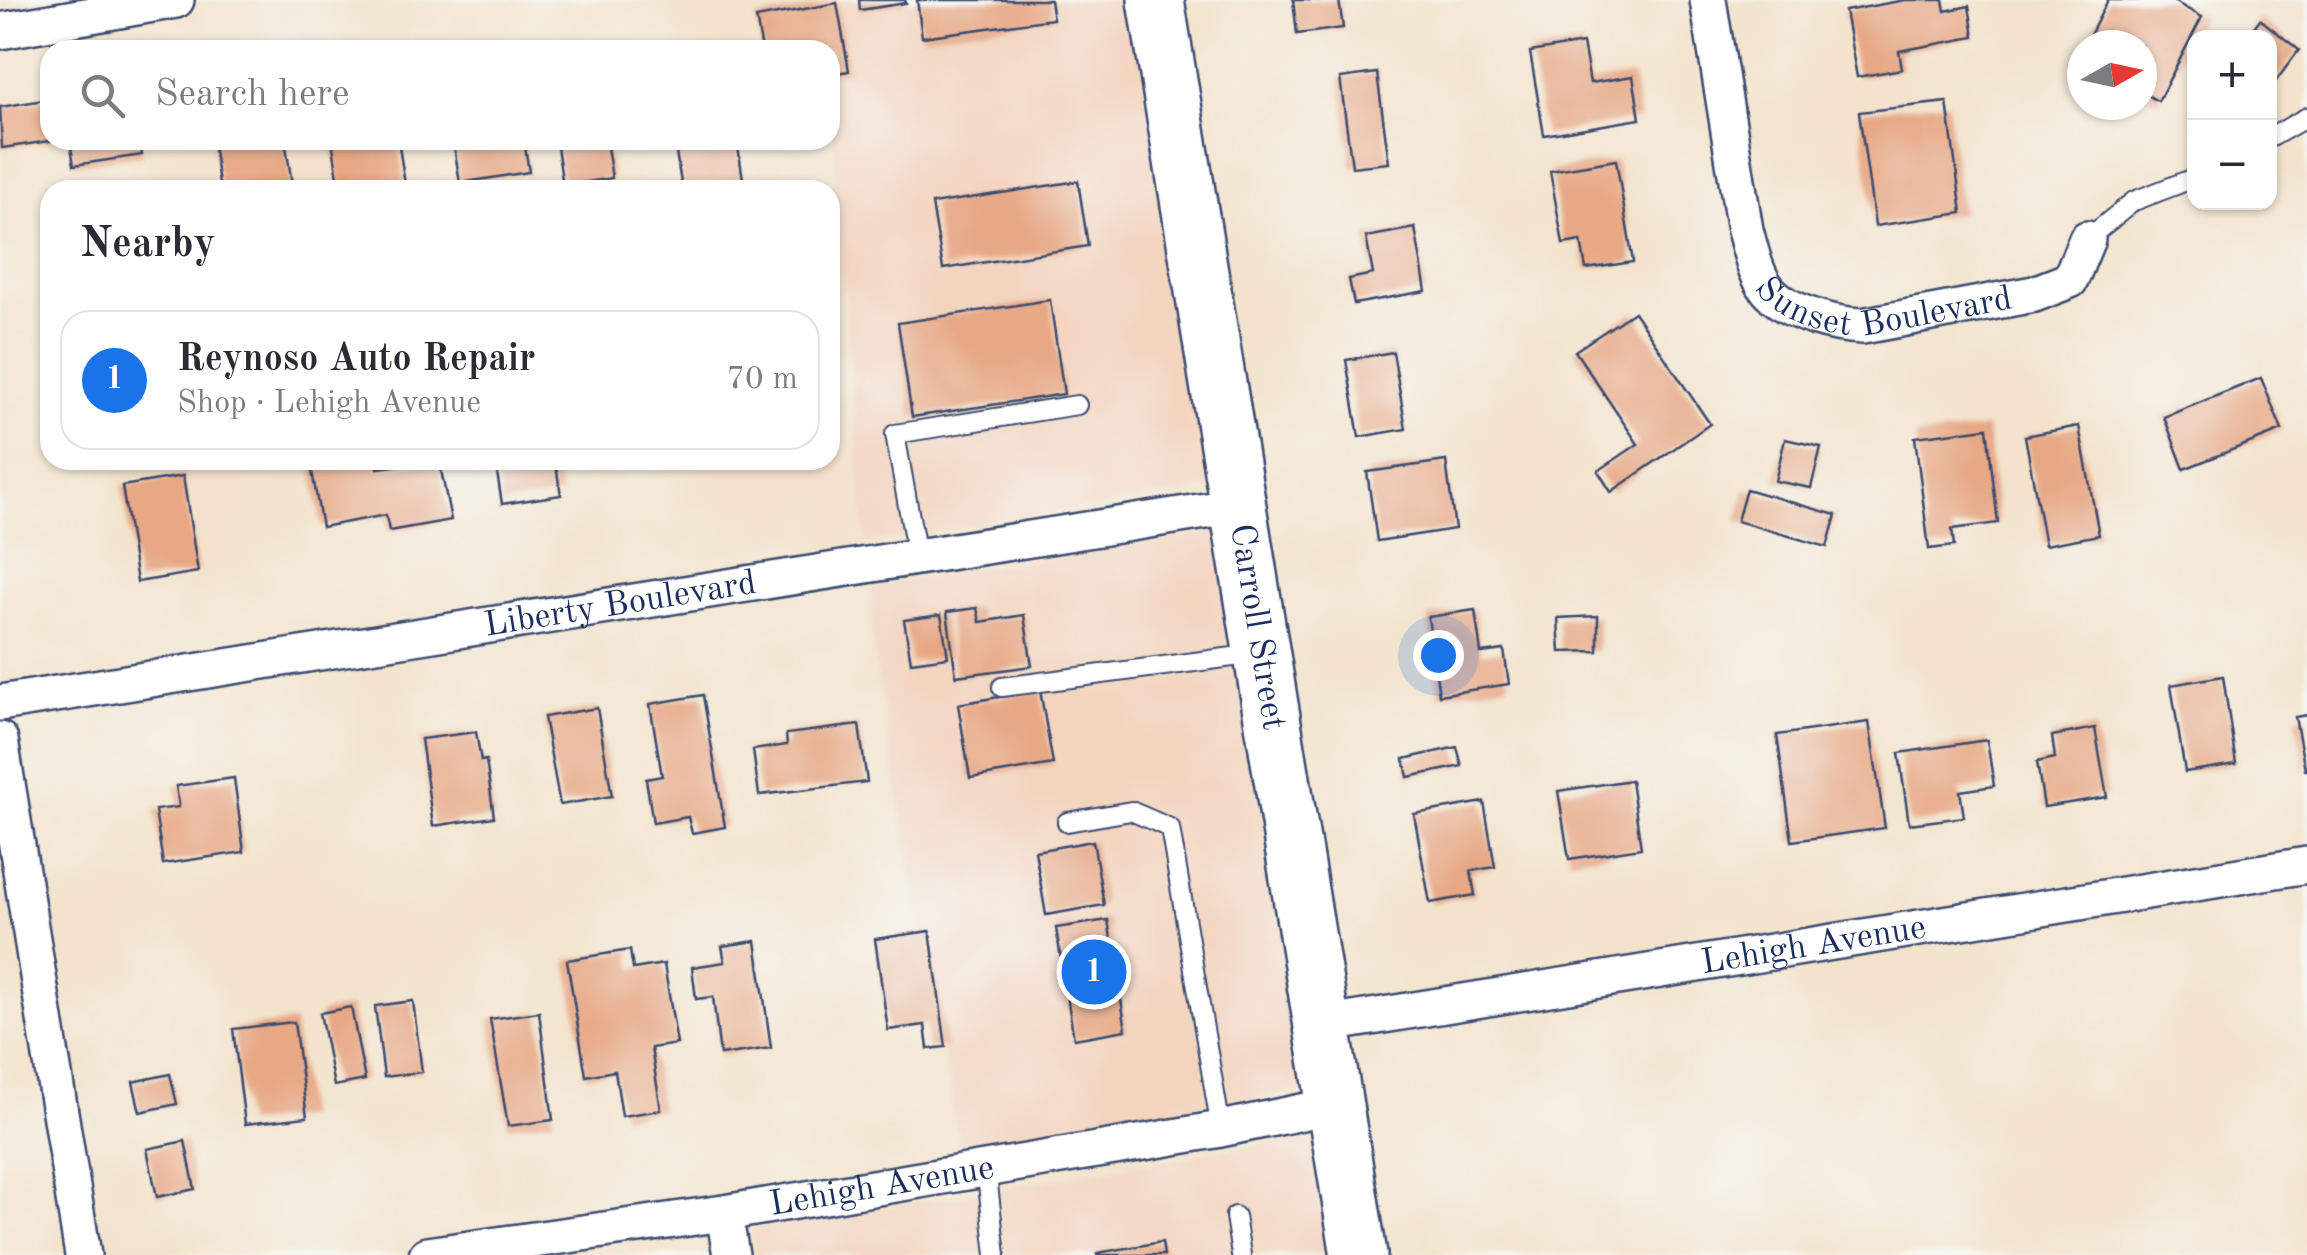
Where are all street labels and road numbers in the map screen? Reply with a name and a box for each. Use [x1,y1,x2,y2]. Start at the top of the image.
street label: Sunset Boulevard [1748,271,2015,344]
street label: Carroll Street [1223,521,1291,732]
street label: Liberty Boulevard [482,565,759,643]
street label: Lehigh Avenue [1699,910,1928,981]
street label: Lehigh Avenue [767,1150,997,1223]

